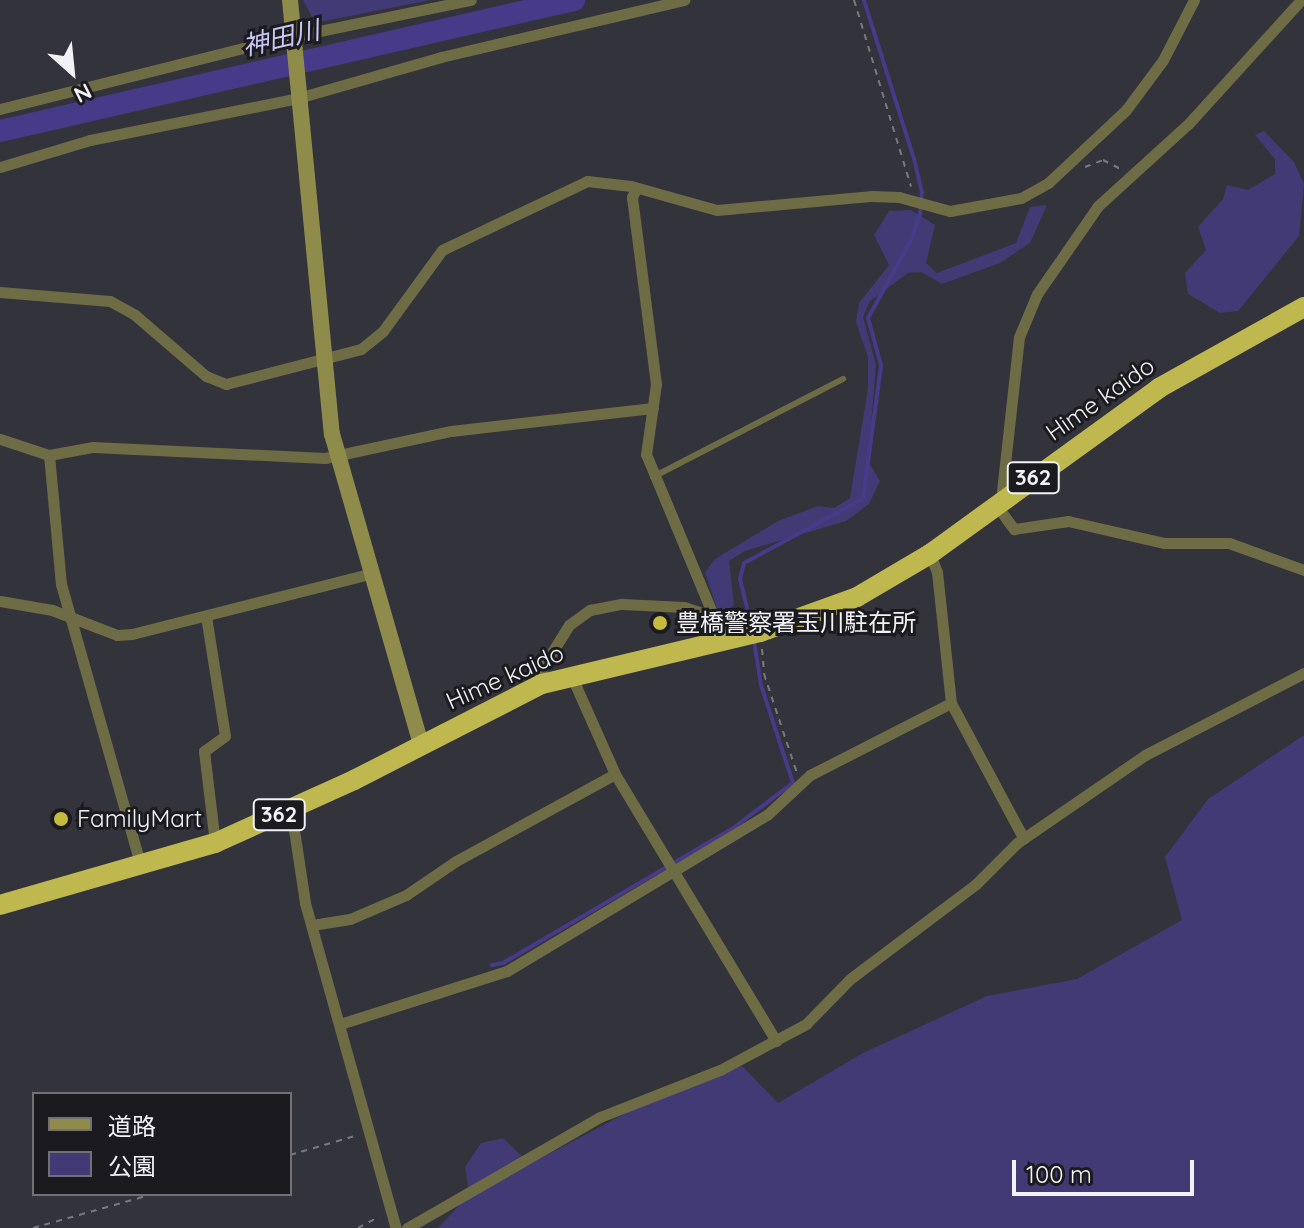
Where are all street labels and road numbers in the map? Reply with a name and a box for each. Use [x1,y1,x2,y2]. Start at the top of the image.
street label: Hime kaido [1040,351,1160,447]
road number: 362 [1005,460,1061,496]
street label: Hime kaido [442,638,568,716]
road number: 362 [251,797,307,833]

